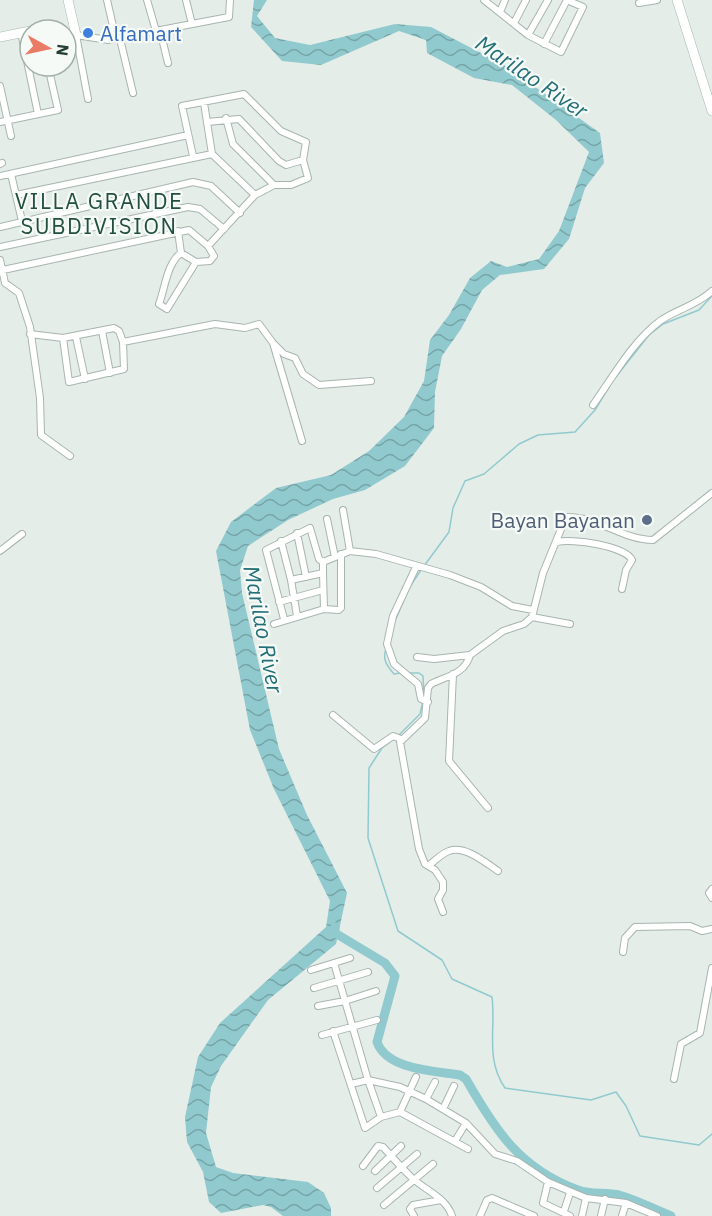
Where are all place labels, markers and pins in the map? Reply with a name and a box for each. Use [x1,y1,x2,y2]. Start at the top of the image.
place label: Alfamart [100,19,182,47]
marker: Alfamart [81,26,95,40]
place label: Bayan Bayanan [491,506,635,534]
marker: Bayan Bayanan [640,513,654,527]

